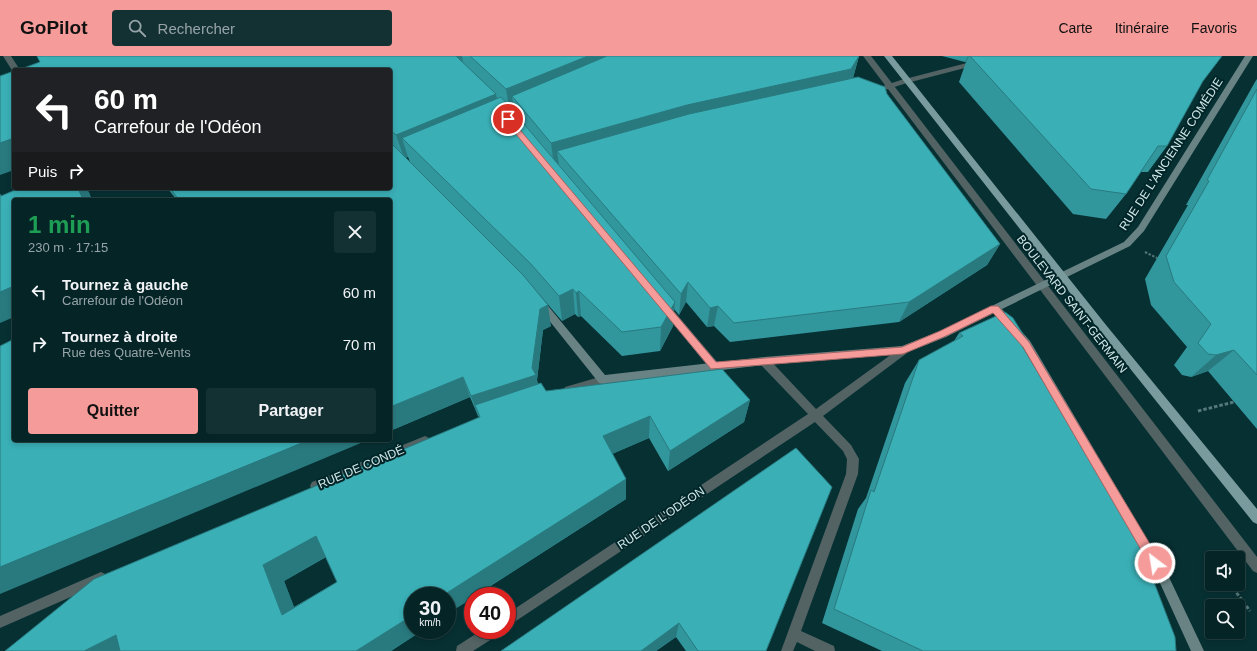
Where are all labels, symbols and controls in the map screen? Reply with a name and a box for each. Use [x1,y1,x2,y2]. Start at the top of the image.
search box [112,10,392,46]
text: GoPilot [20,17,88,38]
icon: search [126,17,148,39]
text: Rechercher [158,20,235,37]
text: Carte [1058,20,1093,36]
text: Itinéraire [1115,20,1169,36]
text: Favoris [1191,20,1237,36]
street label: RUE DE L'ANCIENNE COMÉDIE [1116,75,1226,233]
icon: left [28,84,80,136]
text: 60 m [94,84,158,115]
pin [491,102,525,136]
icon: arrive [497,108,519,130]
text: Carrefour de l'Odéon [94,117,262,137]
icon: right [65,160,87,182]
text: Puis [28,163,57,180]
text: 1 min [28,211,91,238]
button: close [334,211,376,253]
street label: BOULEVARD SAINT-GERMAIN [1014,232,1130,376]
text: 230 m · 17:15 [28,240,108,255]
text: Tournez à gauche [62,276,188,293]
icon: left [28,281,50,303]
text: 60 m [343,284,376,301]
text: Carrefour de l'Odéon [62,293,183,308]
text: Tournez à droite [62,328,178,345]
icon: right [28,333,50,355]
text: 70 m [343,336,376,353]
text: Rue des Quatre-Vents [62,345,191,360]
button: Quitter [28,388,198,434]
button: Partager [206,388,376,434]
street label: RUE DE CONDÉ [316,442,406,491]
street label: RUE DE L'ODÉON [614,483,707,552]
position arrow [1134,542,1176,584]
map controls [1205,551,1245,639]
button: sound [1205,551,1245,591]
speed limit sign: 40 [464,587,516,639]
text: 30 [419,597,441,619]
button: search [1205,599,1245,639]
text: km/h [419,617,441,628]

